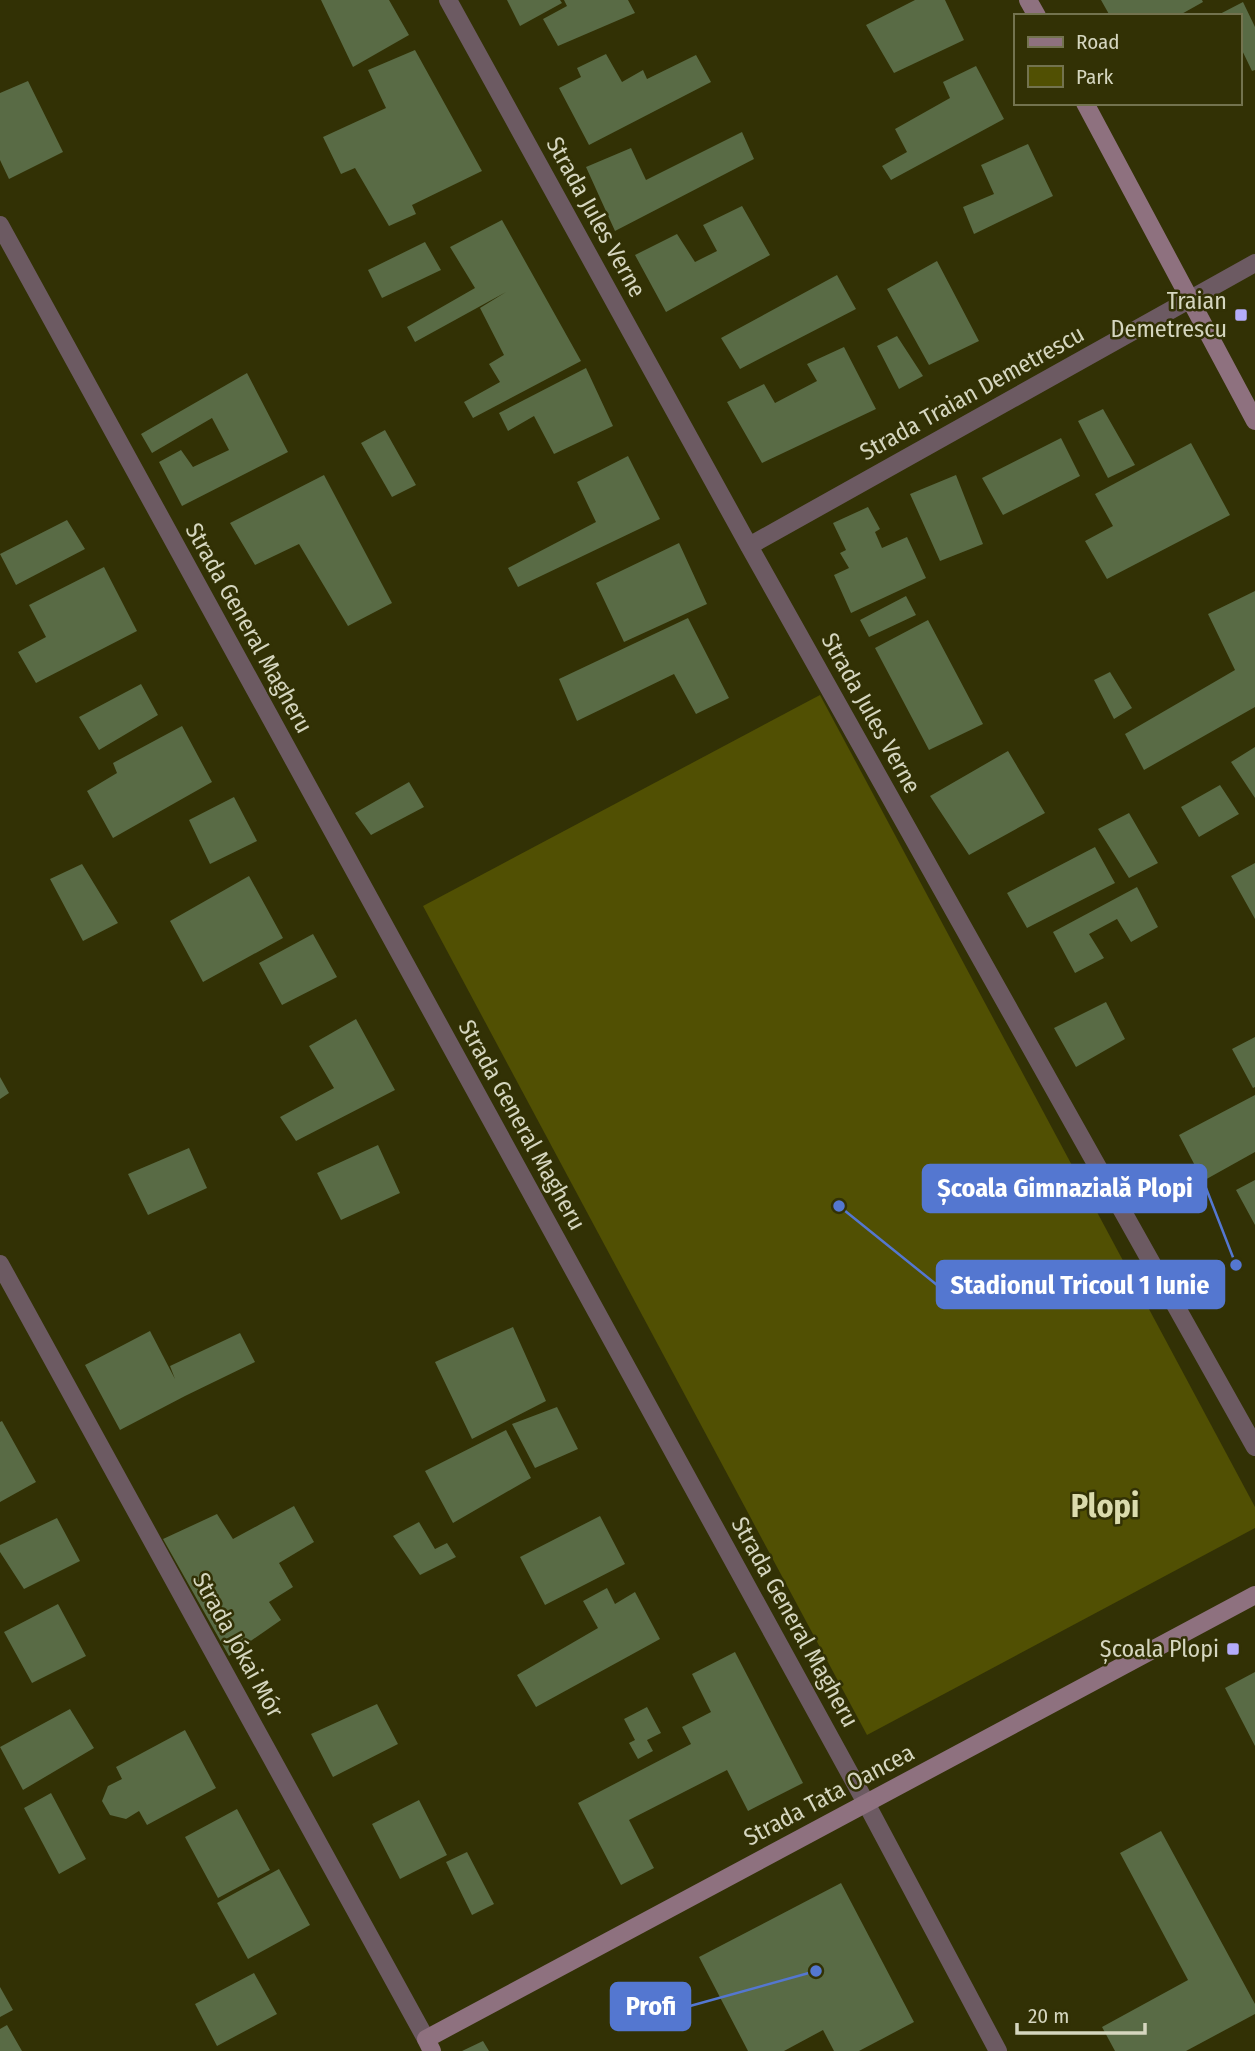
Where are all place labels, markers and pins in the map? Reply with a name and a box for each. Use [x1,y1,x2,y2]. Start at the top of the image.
place label: Traian Demetrescu [1111,287,1227,343]
marker: Traian Demetrescu [1233,307,1249,323]
callout: Școala Gimnazială Plopi [923,1165,1206,1212]
callout: Stadionul Tricoul 1 Iunie [937,1261,1224,1308]
place label: Școala Plopi [1100,1635,1219,1664]
marker: Școala Plopi [1225,1641,1241,1657]
callout: Profi [611,1983,690,2030]

